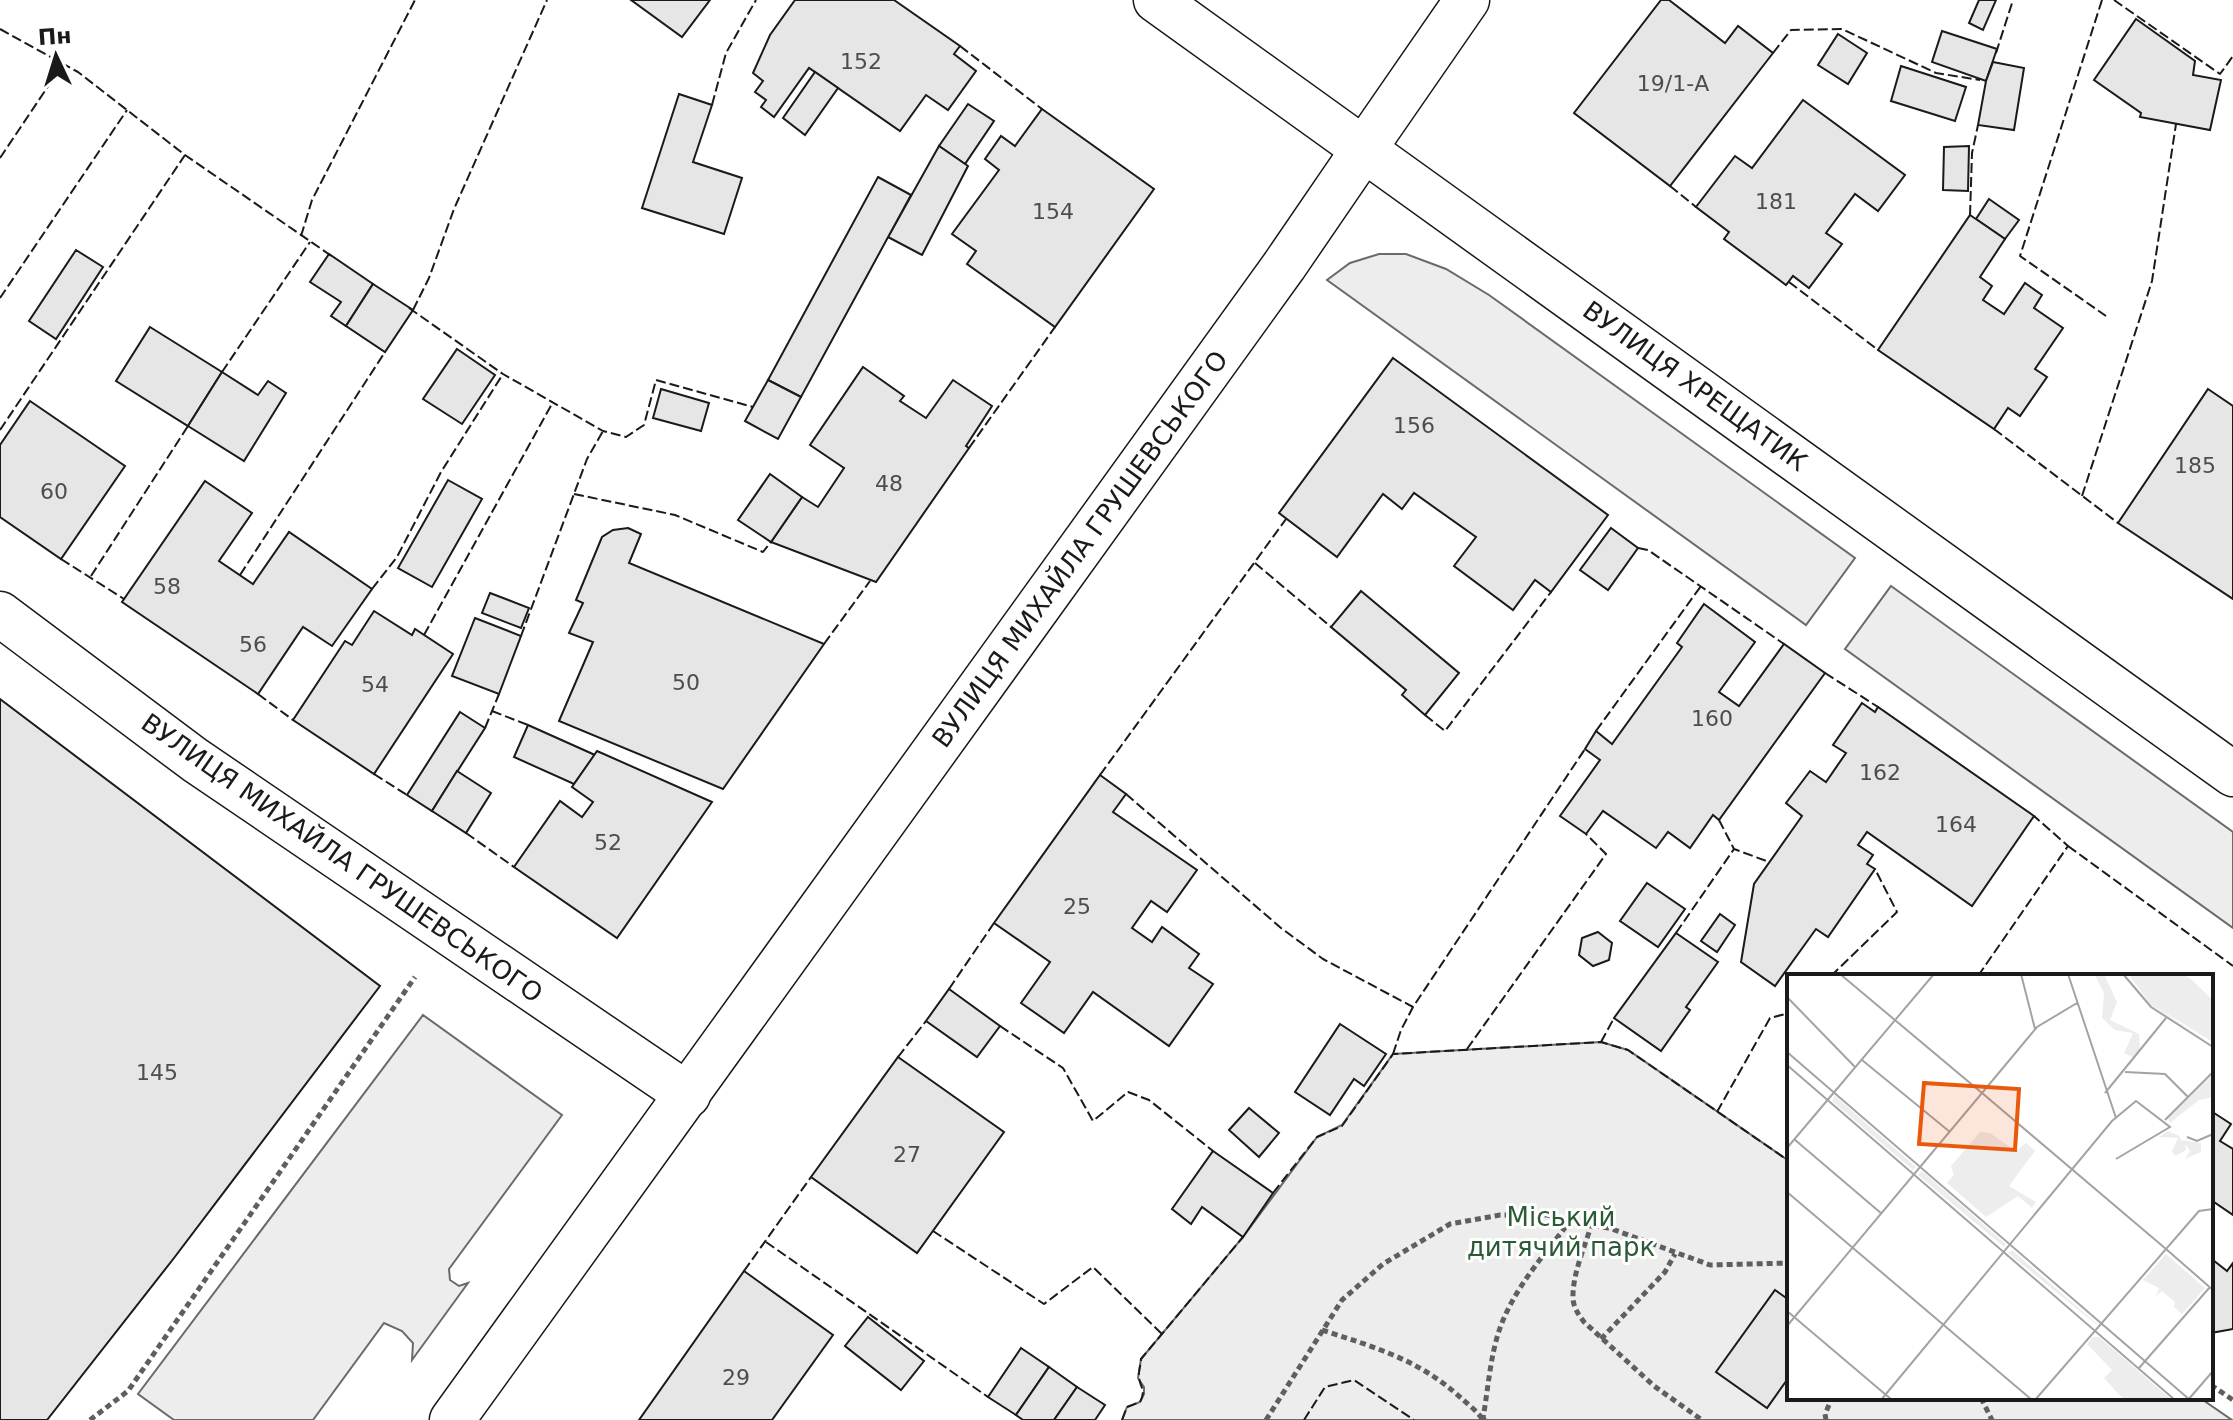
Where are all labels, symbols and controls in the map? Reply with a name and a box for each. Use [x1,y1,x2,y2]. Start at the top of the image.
north arrow [16,16,96,96]
text: Пн [37,23,72,50]
house number: 152 [840,49,882,74]
house number: 19/1-А [1637,71,1709,96]
house number: 181 [1755,189,1797,214]
house number: 154 [1032,199,1074,224]
street label: ВУЛИЦЯ ХРЕЩАТИК [1577,295,1813,477]
street label: ВУЛИЦЯ МИХАЙЛА ГРУШЕВСЬКОГО [925,344,1234,753]
house number: 156 [1393,413,1435,438]
house number: 185 [2174,453,2216,478]
house number: 48 [875,471,903,496]
house number: 60 [40,479,68,504]
house number: 58 [153,574,181,599]
house number: 56 [239,632,267,657]
house number: 50 [672,670,700,695]
house number: 54 [361,672,389,697]
house number: 160 [1691,706,1733,731]
street label: ВУЛИЦЯ МИХАЙЛА ГРУШЕВСЬКОГО [136,707,549,1009]
house number: 162 [1859,760,1901,785]
house number: 164 [1935,812,1977,837]
house number: 52 [594,830,622,855]
house number: 25 [1063,894,1091,919]
inset map [1787,974,2213,1400]
house number: 145 [136,1060,178,1085]
house number: 27 [893,1142,921,1167]
park label: Міський дитячий парк [1467,1202,1655,1262]
house number: 29 [722,1365,750,1390]

